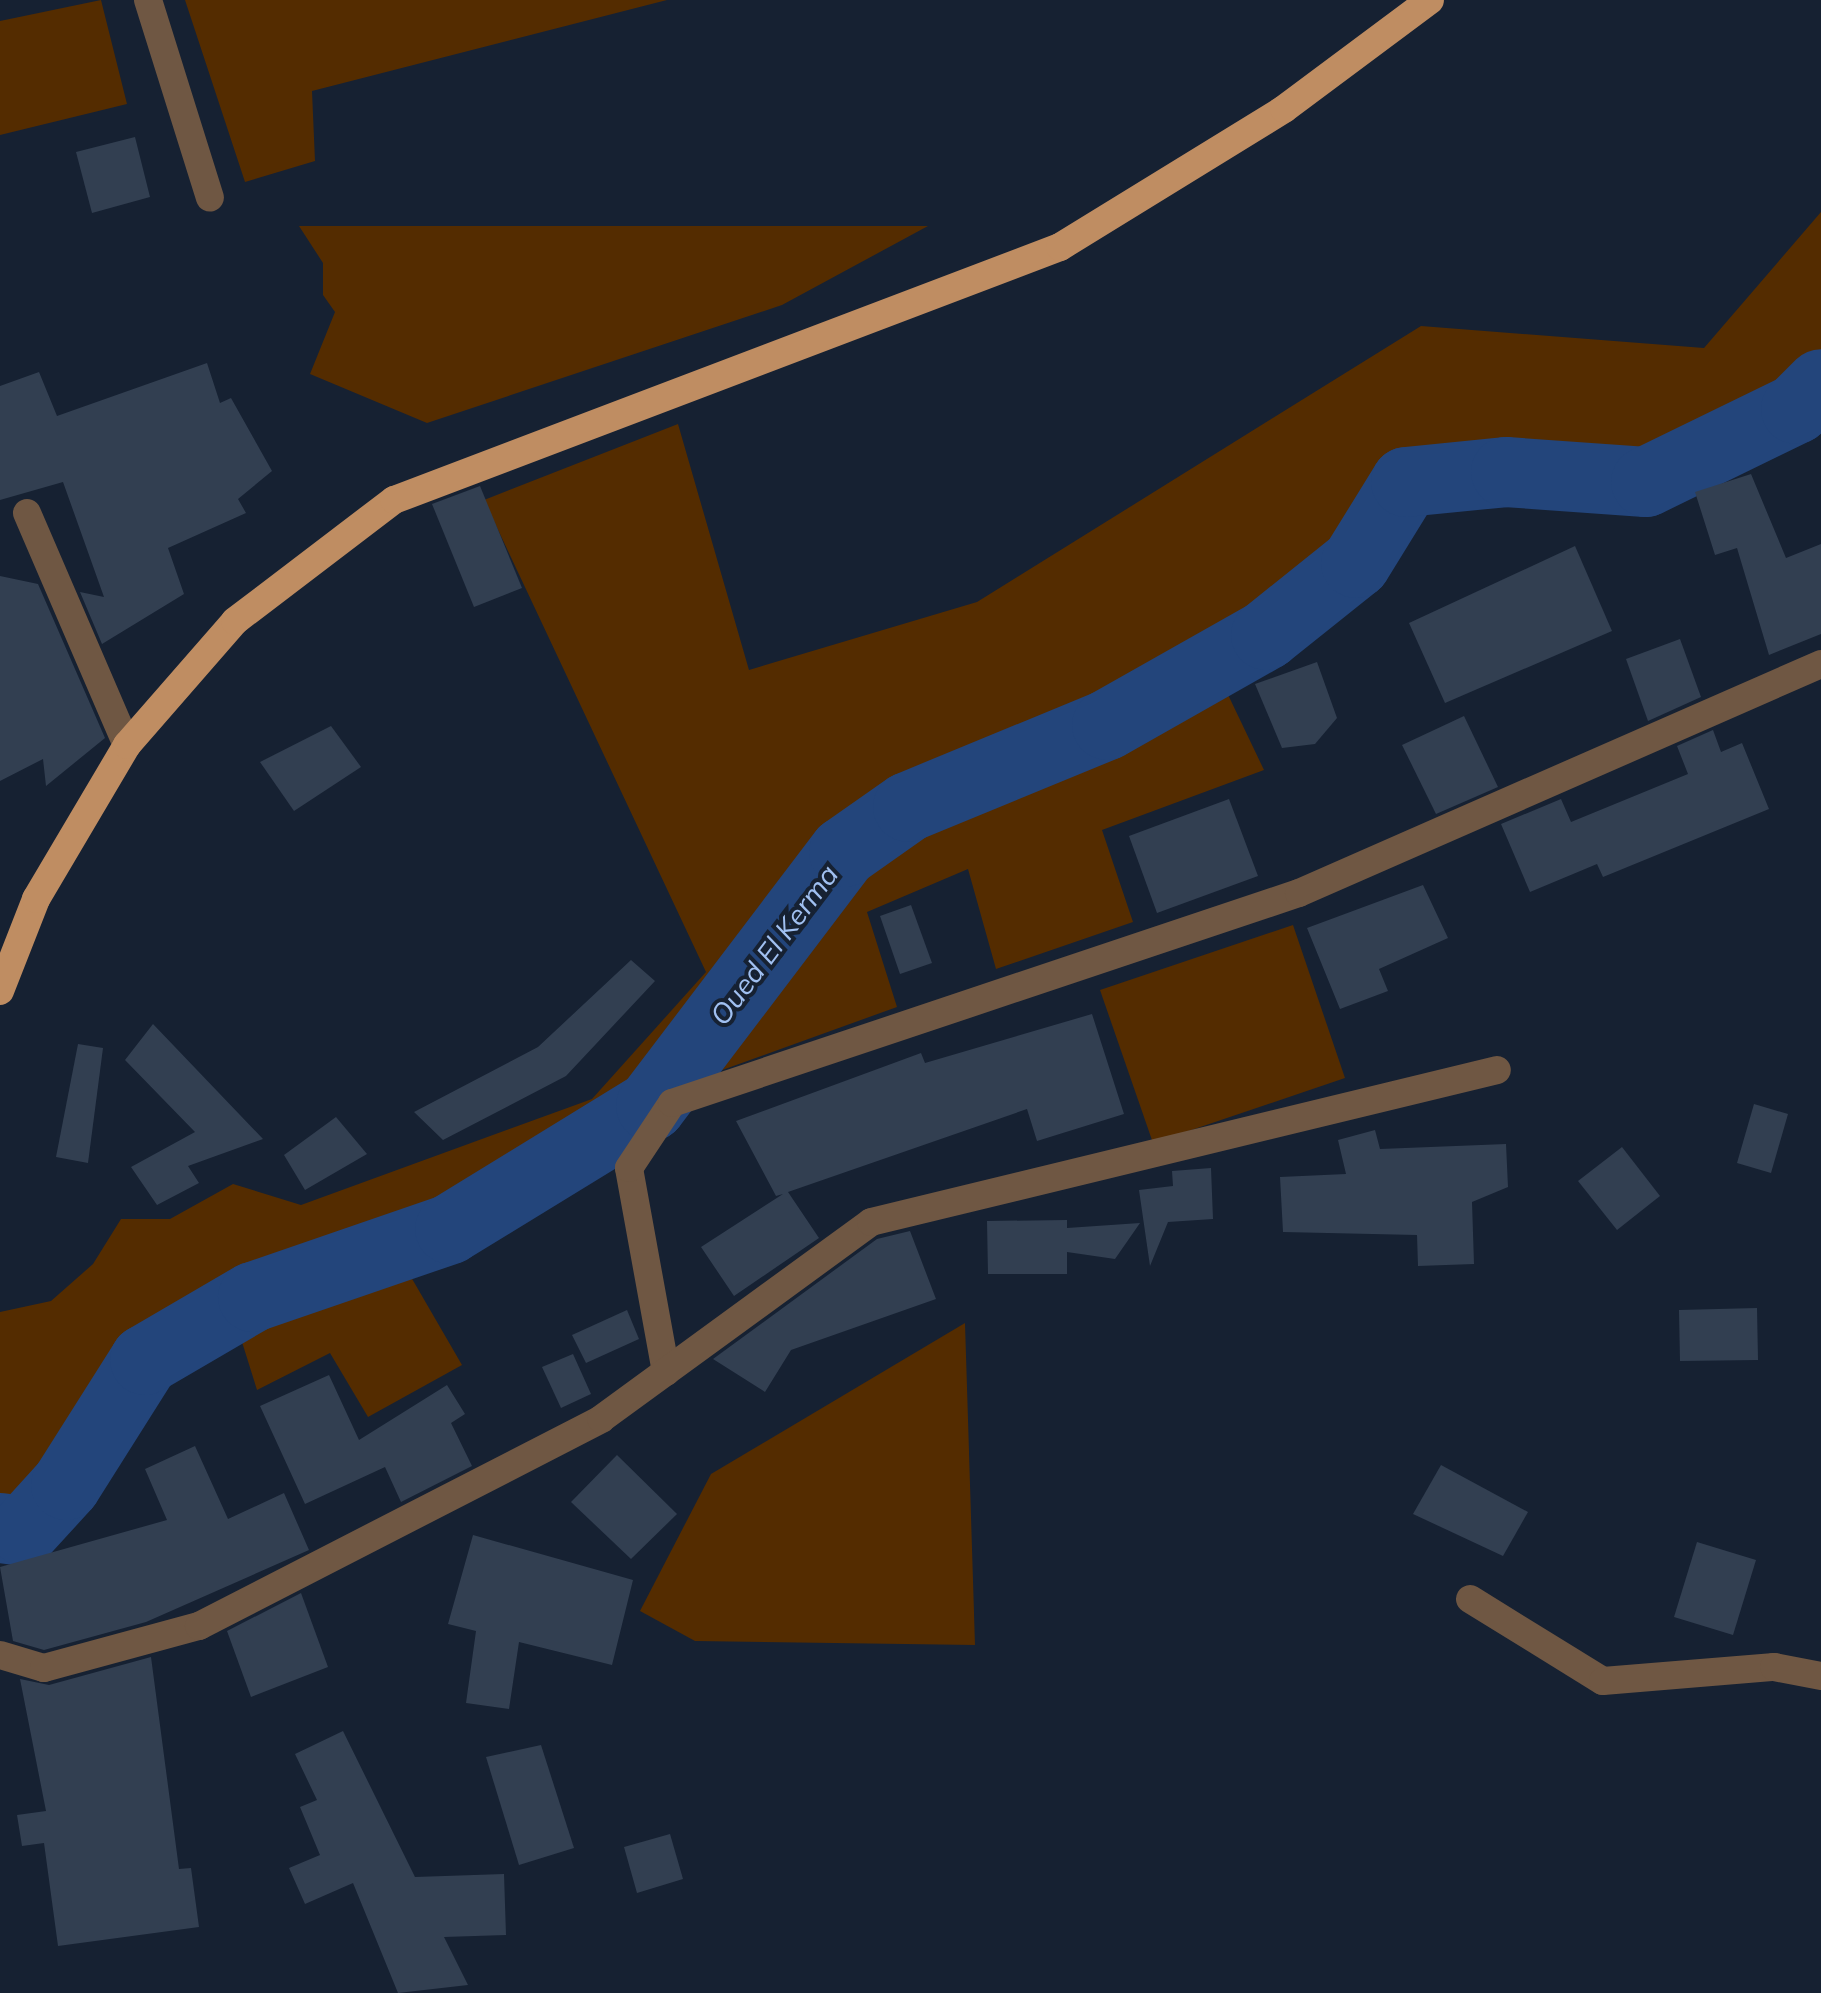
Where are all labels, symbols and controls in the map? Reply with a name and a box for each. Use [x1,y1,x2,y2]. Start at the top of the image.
water label: Oued El Kerma [703,858,845,1032]

